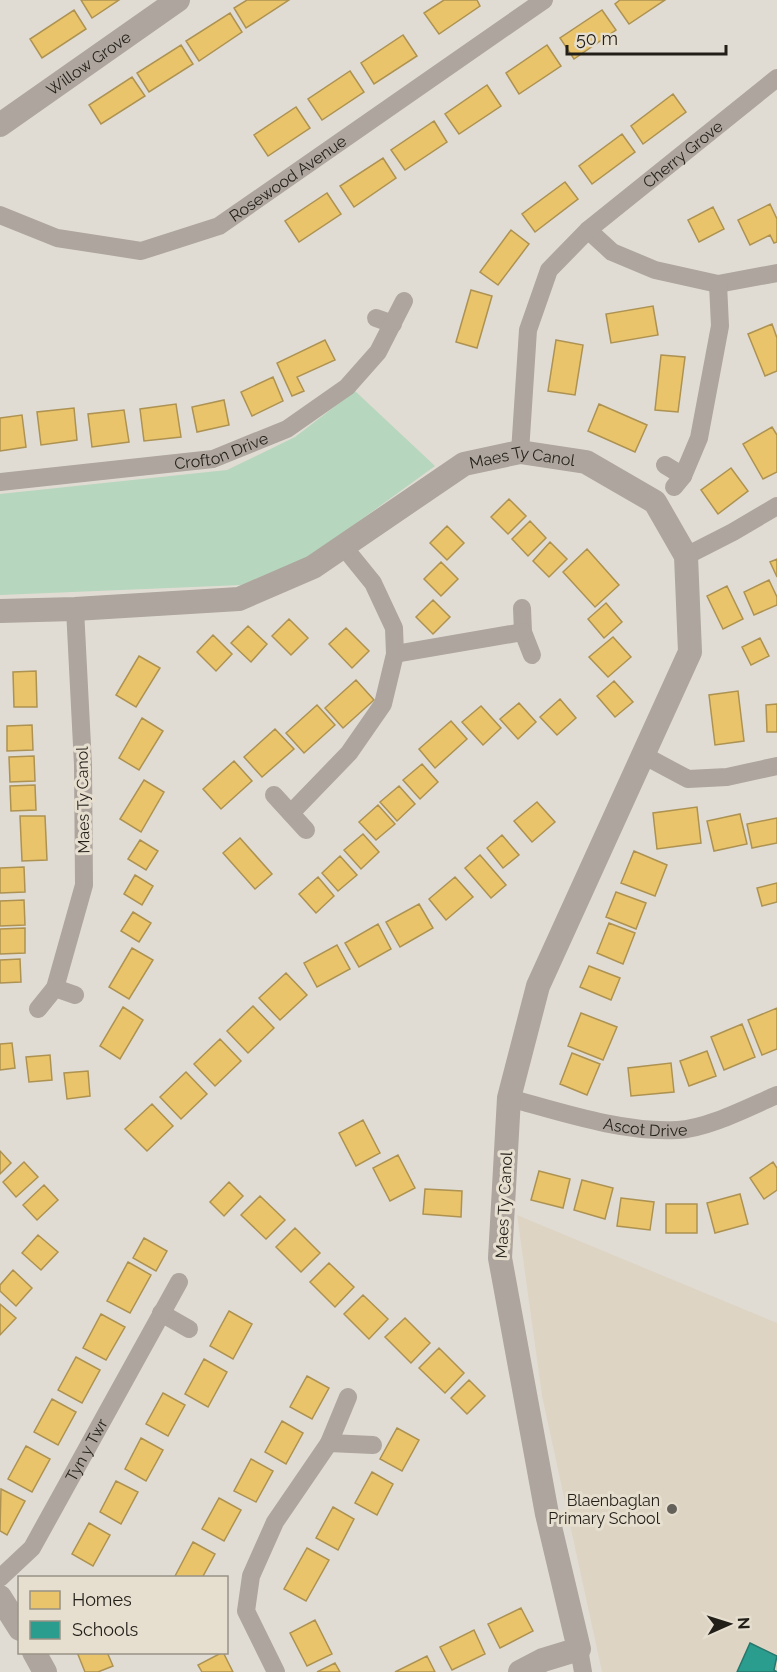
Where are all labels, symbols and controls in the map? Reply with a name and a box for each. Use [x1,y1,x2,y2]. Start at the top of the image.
scale bar [567,18,726,56]
street label: Willow Grove [43,27,134,99]
text: 50 m [576,28,618,49]
street label: Cherry Grove [639,116,726,192]
street label: Rosewood Avenue [226,131,350,225]
street label: Crofton Drive [173,428,271,473]
street label: Maes Ty Canol [468,442,577,472]
street label: Maes Ty Canol [73,746,93,854]
street label: Ascot Drive [602,1114,688,1140]
street label: Maes Ty Canol [492,1150,516,1259]
street label: Tyn y Twr [61,1415,111,1485]
place label: Blaenbaglan Primary School [548,1491,661,1528]
marker: Blaenbaglan Primary School [665,1502,679,1516]
legend [18,1576,228,1654]
text: Homes [72,1589,132,1610]
north arrow [699,1594,759,1654]
text: N [734,1617,753,1630]
text: Schools [72,1619,139,1640]

